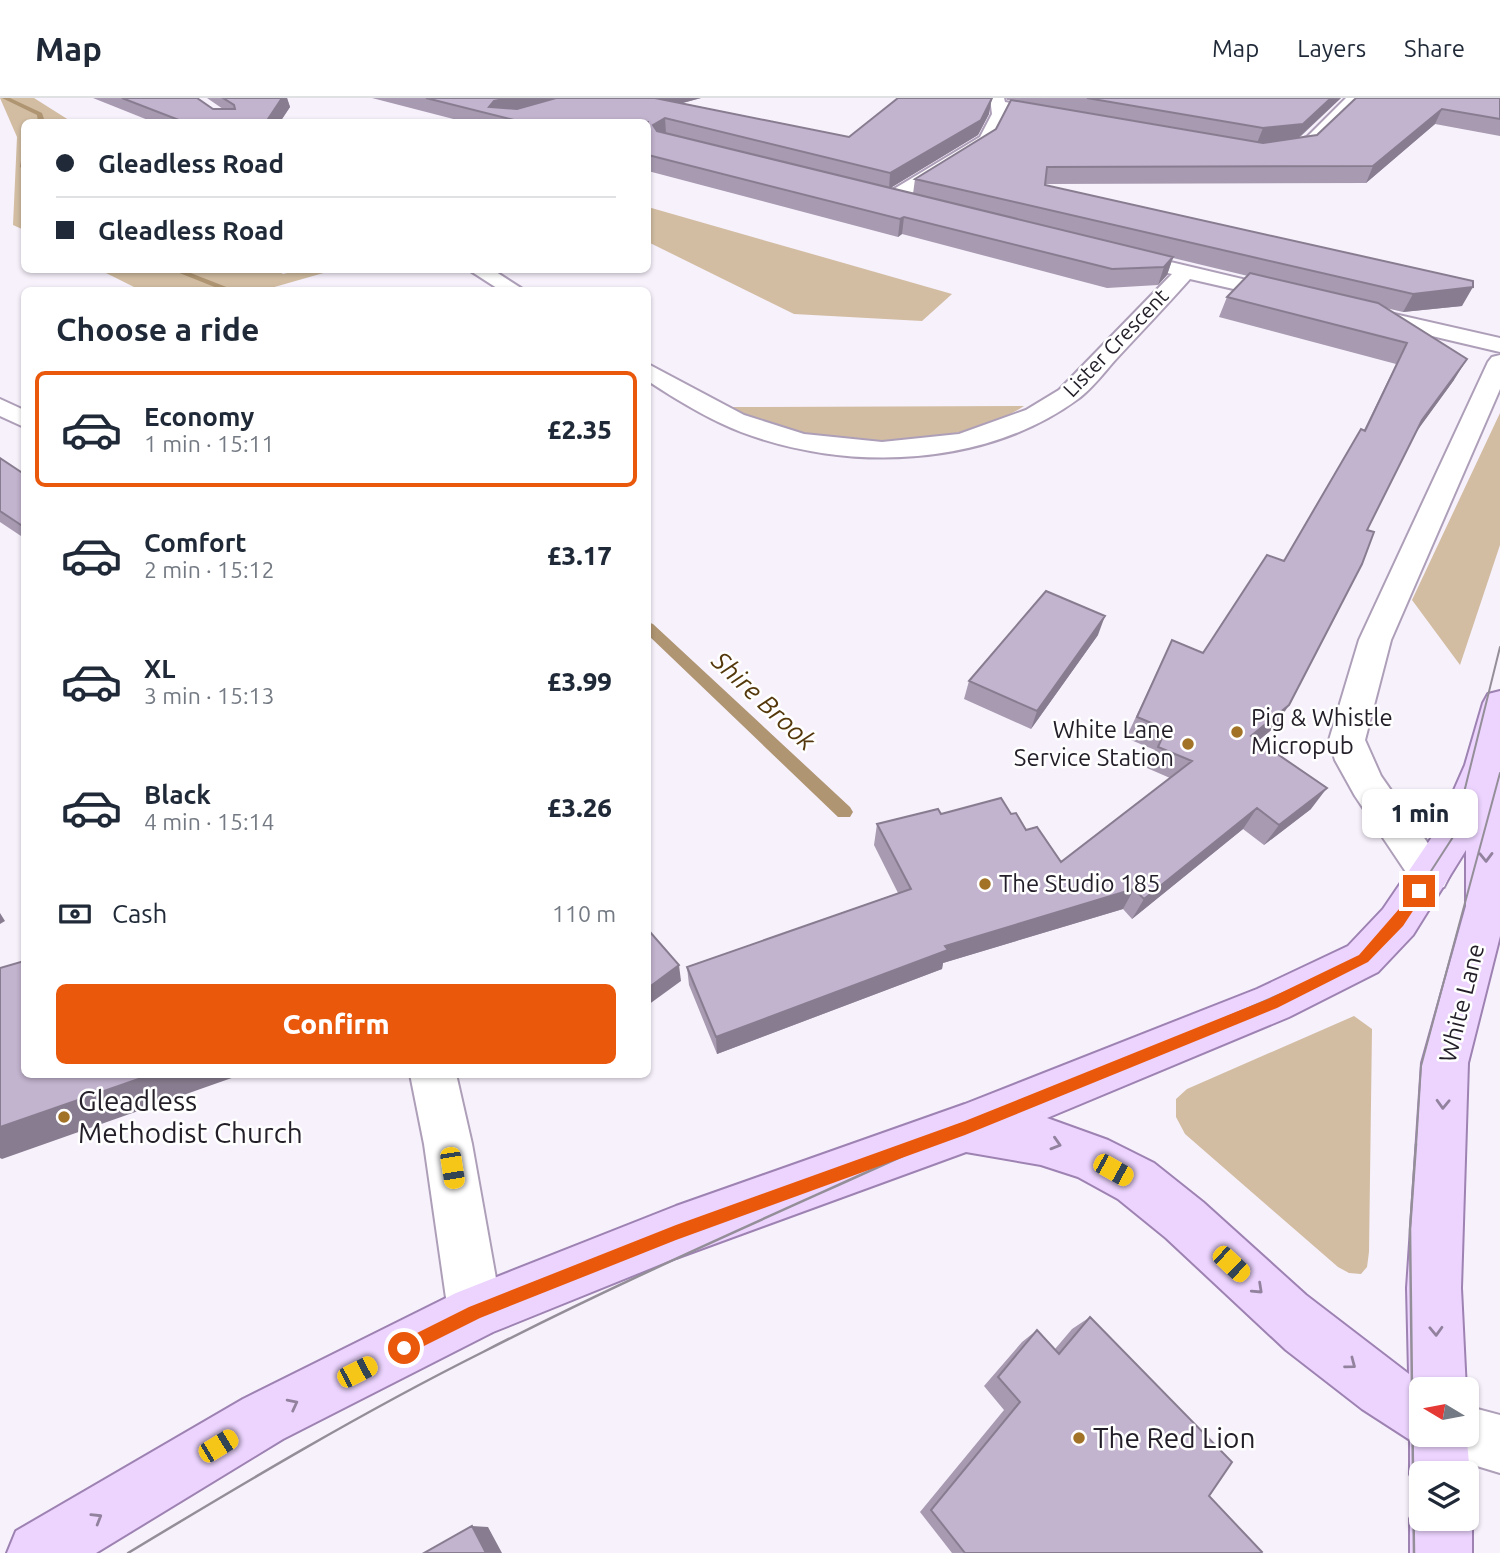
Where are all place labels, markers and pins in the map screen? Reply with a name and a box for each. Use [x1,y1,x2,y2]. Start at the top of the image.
place label: Pig & Whistle Micropub [1251,704,1393,759]
place label: White Lane Service Station [1014,716,1174,771]
marker: Pig & Whistle Micropub [1229,724,1245,740]
marker: White Lane Service Station [1180,736,1196,752]
place label: The Studio 185 [999,870,1161,897]
marker: The Studio 185 [977,876,993,892]
place label: Gleadless Methodist Church [78,1085,303,1148]
marker: Gleadless Methodist Church [56,1109,72,1125]
place label: The Red Lion [1093,1422,1256,1453]
marker: The Red Lion [1071,1430,1087,1446]

